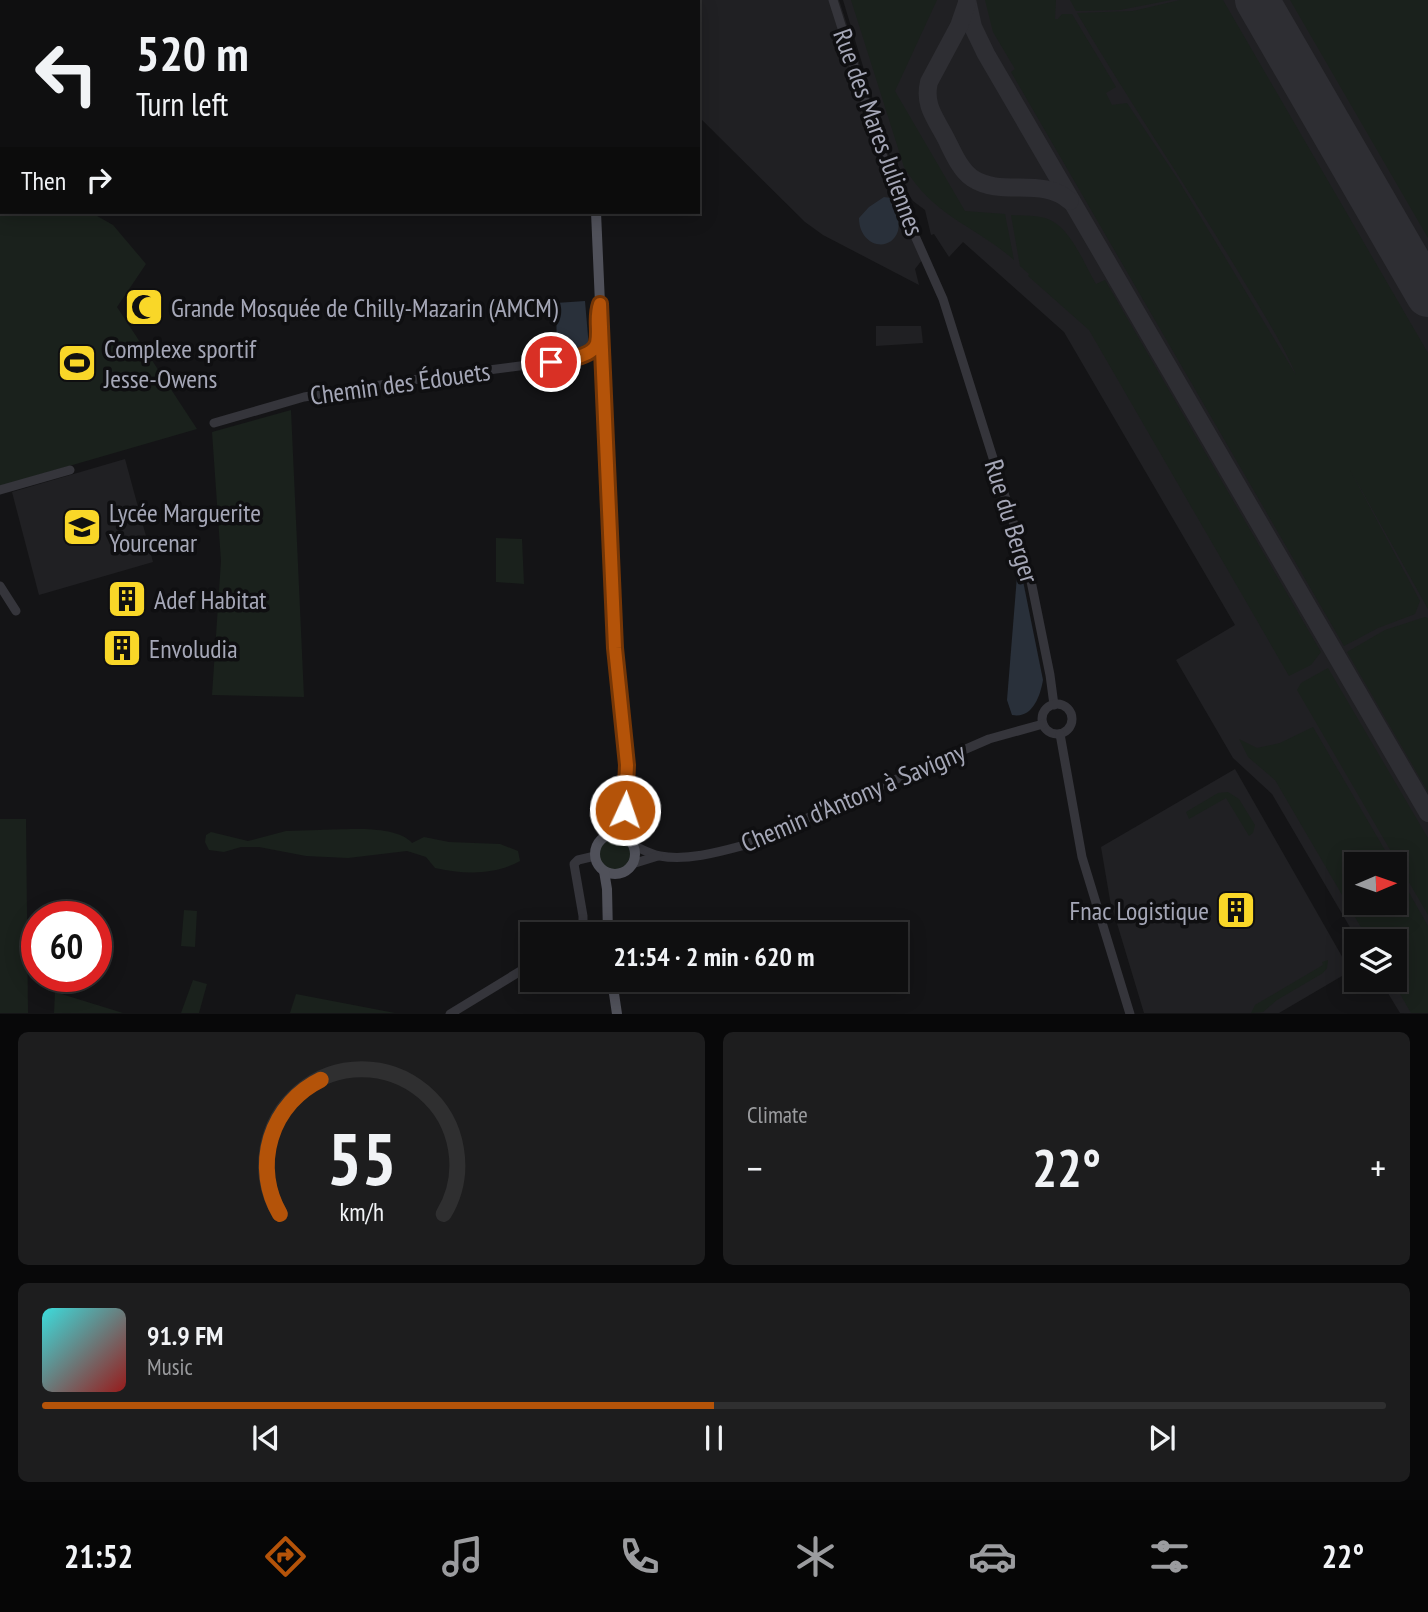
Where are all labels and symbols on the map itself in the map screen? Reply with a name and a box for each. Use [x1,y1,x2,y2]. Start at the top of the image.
street label: Rue des Mares Juliennes [826,24,932,240]
mosque icon: Grande Mosquée de Chilly-Mazarin (AMCM) [123,286,165,328]
place label: Grande Mosquée de Chilly-Mazarin (AMCM) [171,291,558,324]
place label: Complexe sportif Jesse-Owens [103,332,257,395]
pin [521,332,581,392]
sports icon: Complexe sportif Jesse-Owens [56,342,98,384]
street label: Chemin des Édouets [308,354,492,412]
street label: Rue du Berger [978,455,1046,587]
place label: Lycée Marguerite Yourcenar [109,496,261,559]
school or university icon: Lycée Marguerite Yourcenar [61,506,103,548]
building icon: Adef Habitat [106,578,148,620]
place label: Adef Habitat [154,583,266,616]
building icon: Envoludia [101,627,143,669]
place label: Envoludia [149,632,238,665]
street label: Chemin d'Antony à Savigny [736,735,970,859]
position arrow [588,773,662,847]
north arrow [1344,852,1407,915]
building icon: Fnac Logistique [1215,889,1257,931]
place label: Fnac Logistique [1070,894,1209,927]
speed limit sign: 60 [21,901,112,992]

